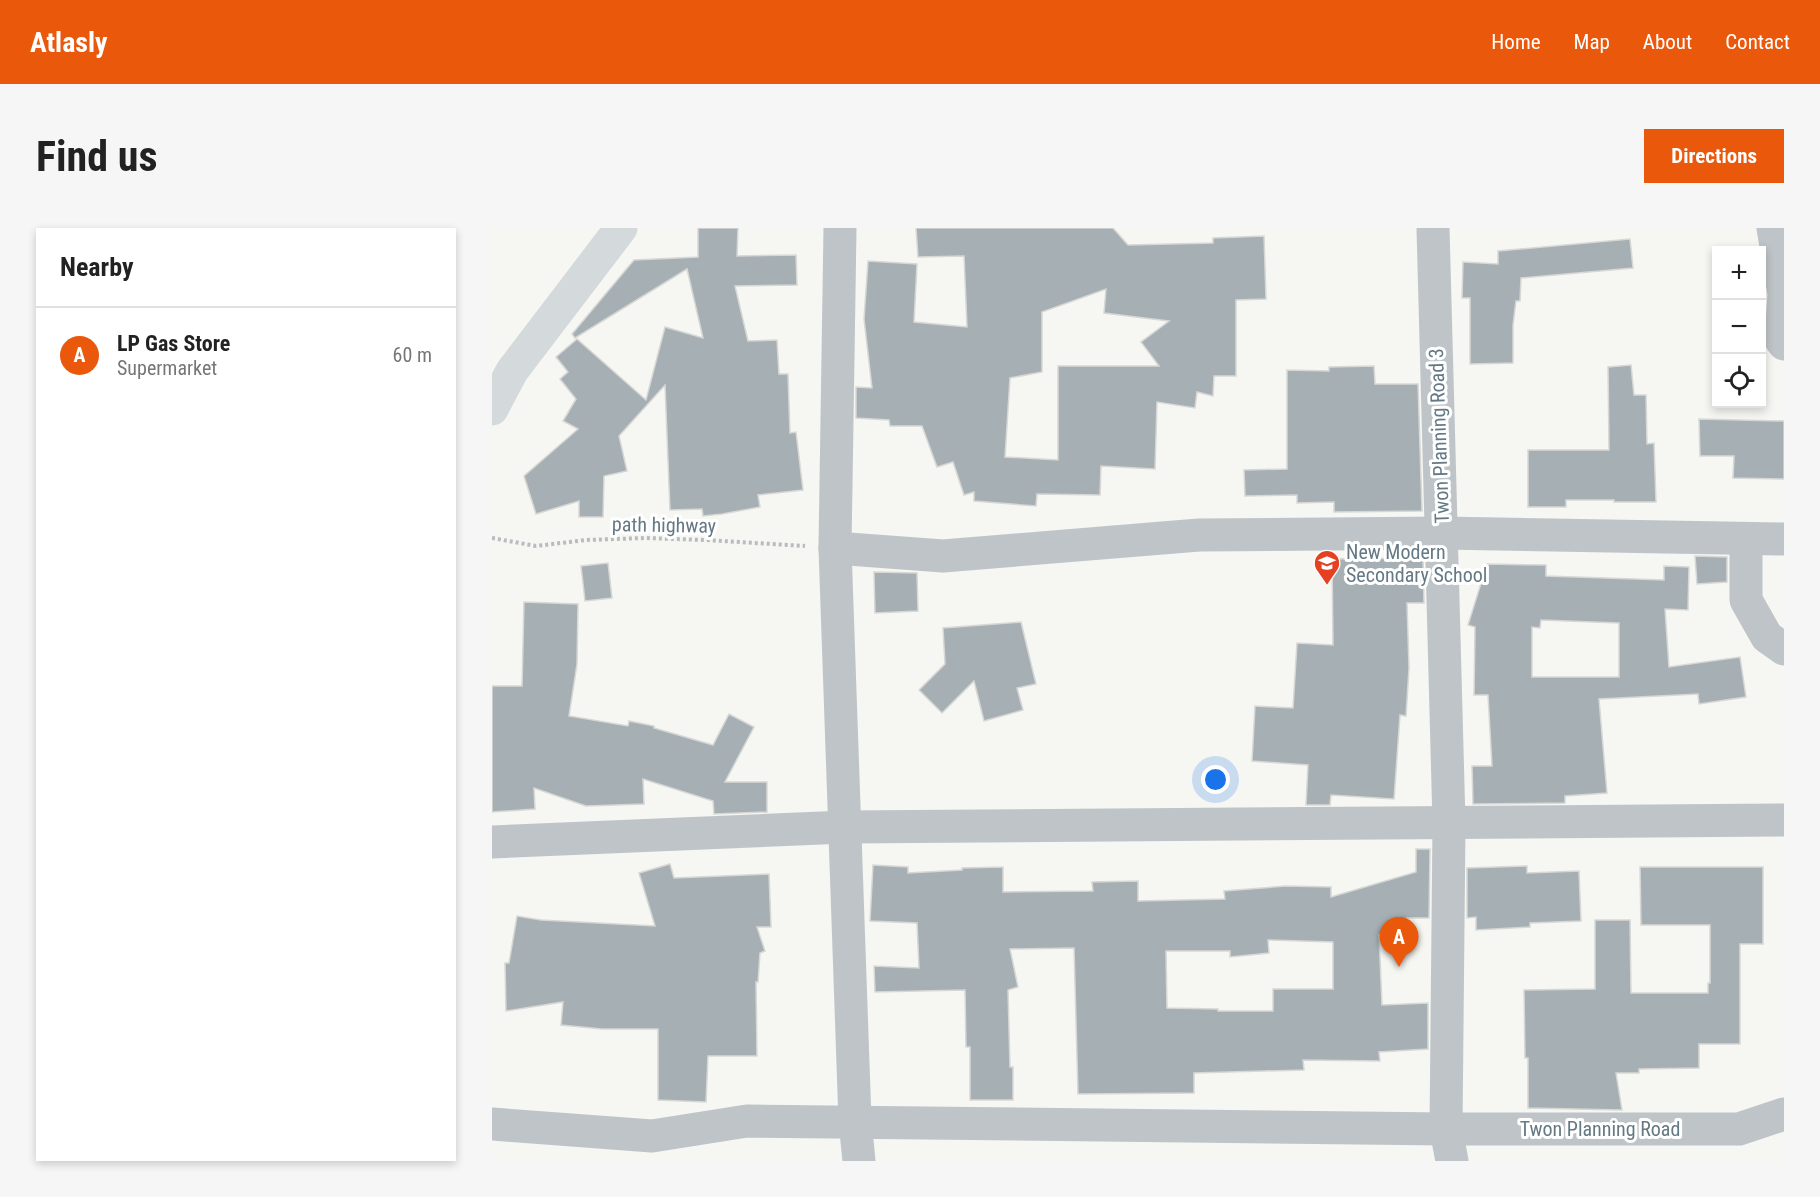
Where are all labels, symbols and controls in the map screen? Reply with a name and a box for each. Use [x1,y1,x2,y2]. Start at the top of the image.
text: Atlasly [30,26,108,59]
text: Home [1491,30,1541,54]
text: Map [1574,30,1610,54]
text: About [1643,30,1692,54]
text: Contact [1725,30,1790,54]
button: Directions [1644,129,1784,183]
text: Find us [36,132,157,181]
map controls [1712,246,1766,408]
button: + [1712,246,1766,300]
text: Nearby [60,252,134,282]
button: − [1712,300,1766,354]
text: LP Gas Store [117,331,230,356]
text: A [74,343,85,367]
text: 60 m [393,343,432,367]
street label: Twon Planning Road 3 [1424,348,1454,524]
button: locate [1712,354,1766,408]
text: Supermarket [117,356,217,380]
street label: path highway [612,512,716,538]
place label: New Modern Secondary School [1346,540,1487,587]
school or university icon: New Modern Secondary School [1312,548,1342,586]
your location [1201,765,1230,794]
pin: A [1380,918,1418,967]
street label: Twon Planning Road [1520,1117,1680,1141]

